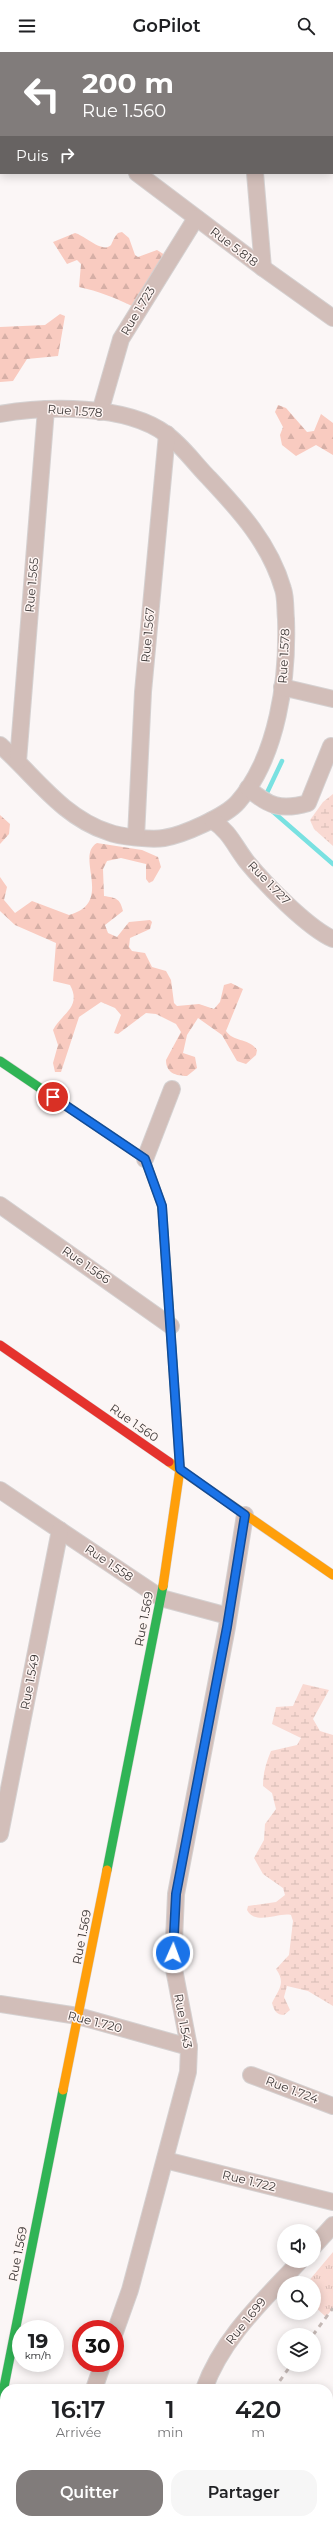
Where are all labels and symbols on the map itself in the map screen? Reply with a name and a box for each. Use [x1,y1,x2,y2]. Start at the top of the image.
street label: Rue 5.818 [207,224,262,270]
street label: Rue 1.723 [117,283,158,338]
street label: Rue 1.578 [47,401,103,420]
street label: Rue 1.565 [22,557,41,613]
street label: Rue 1.567 [138,607,157,663]
street label: Rue 1.578 [275,628,292,684]
street label: Rue 1.727 [245,858,294,908]
pin [36,1080,70,1114]
street label: Rue 1.566 [59,1243,113,1287]
street label: Rue 1.560 [107,1400,162,1445]
street label: Rue 1.558 [82,1541,137,1584]
street label: Rue 1.569 [131,1590,156,1648]
street label: Rue 1.549 [17,1653,42,1711]
street label: Rue 1.569 [69,1908,94,1966]
position arrow [152,1932,194,1974]
street label: Rue 1.543 [171,1992,196,2050]
street label: Rue 1.720 [66,2008,124,2036]
street label: Rue 1.724 [264,2073,321,2106]
street label: Rue 1.722 [221,2167,278,2194]
street label: Rue 1.569 [5,2225,30,2283]
street label: Rue 1.699 [222,2294,269,2347]
speed limit sign: 30 [72,2320,124,2372]

